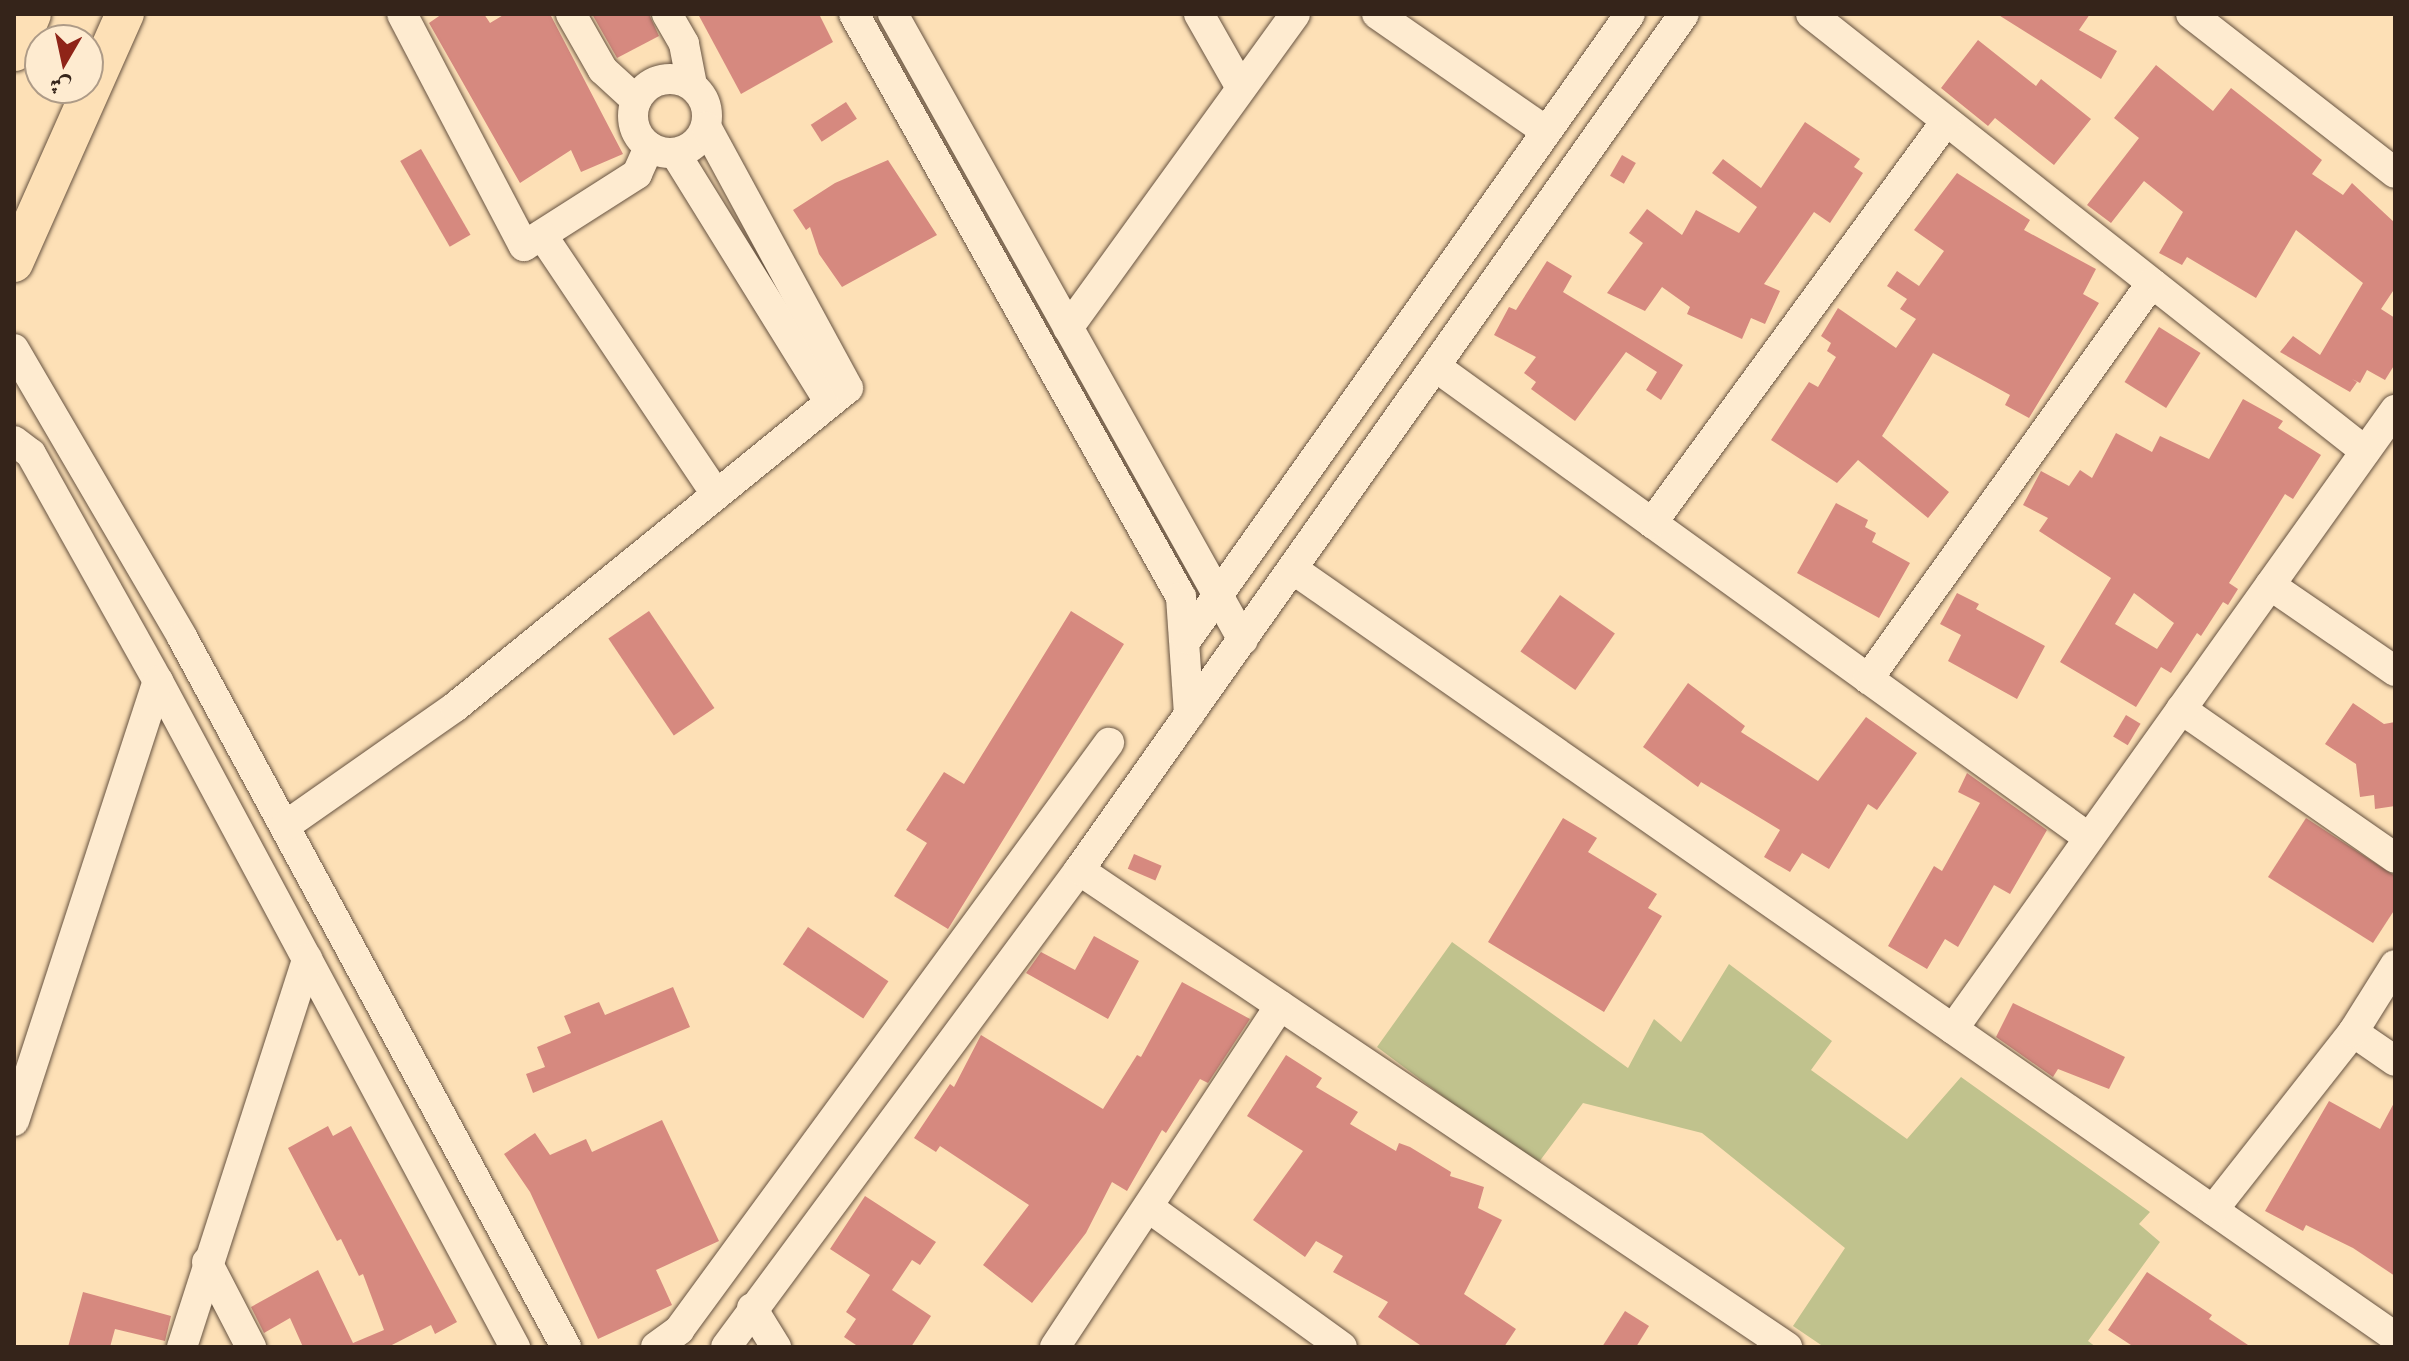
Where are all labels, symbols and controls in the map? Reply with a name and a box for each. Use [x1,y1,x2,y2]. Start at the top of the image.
north arrow [24,24,104,104]
text: ش [48,71,73,101]

